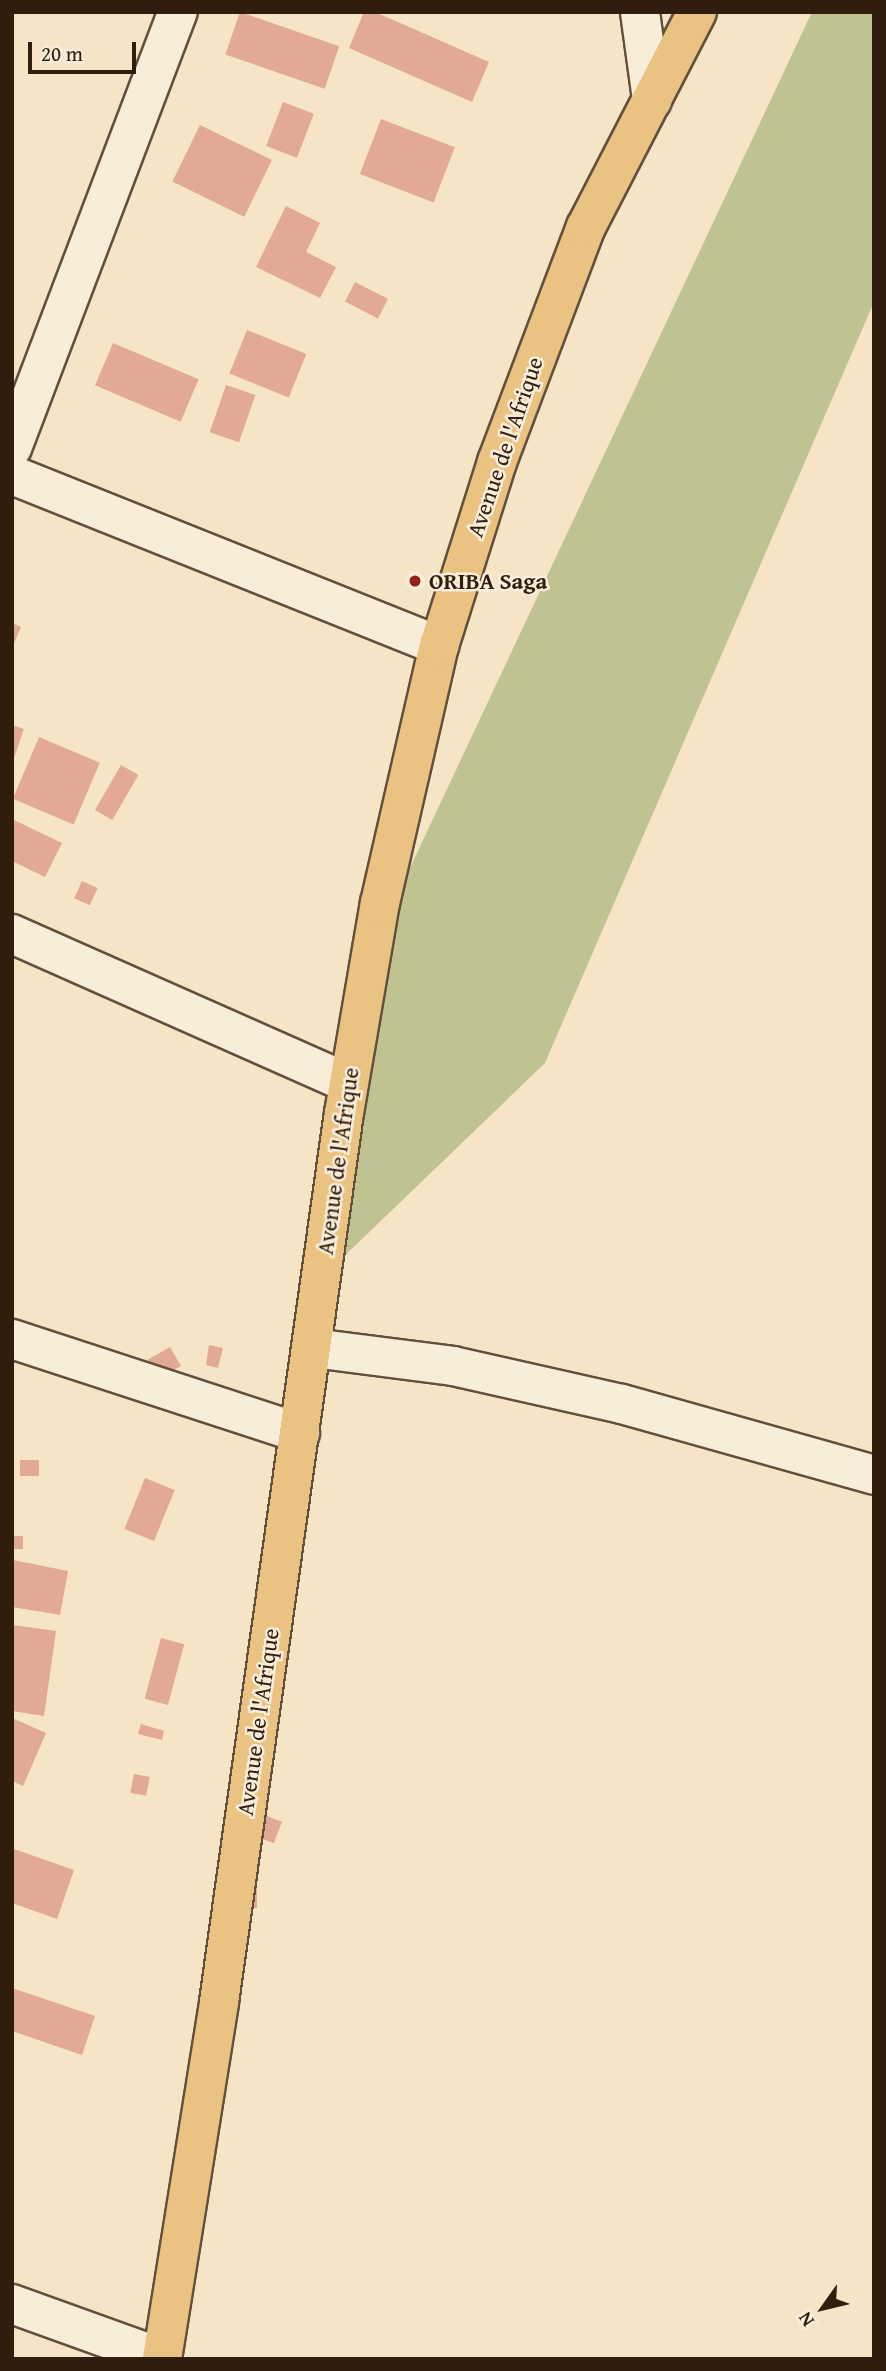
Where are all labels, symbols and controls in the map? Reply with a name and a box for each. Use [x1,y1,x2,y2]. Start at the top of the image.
scale bar [32,28,140,72]
text: 20 m [41,38,83,69]
street label: Avenue de l'Afrique [461,353,549,541]
place label: ORIBA Saga [429,567,547,595]
marker: ORIBA Saga [407,573,423,589]
street label: Avenue de l'Afrique [311,1066,365,1256]
street label: Avenue de l'Afrique [231,1627,285,1817]
north arrow [788,2273,858,2343]
text: N [790,2307,821,2333]

